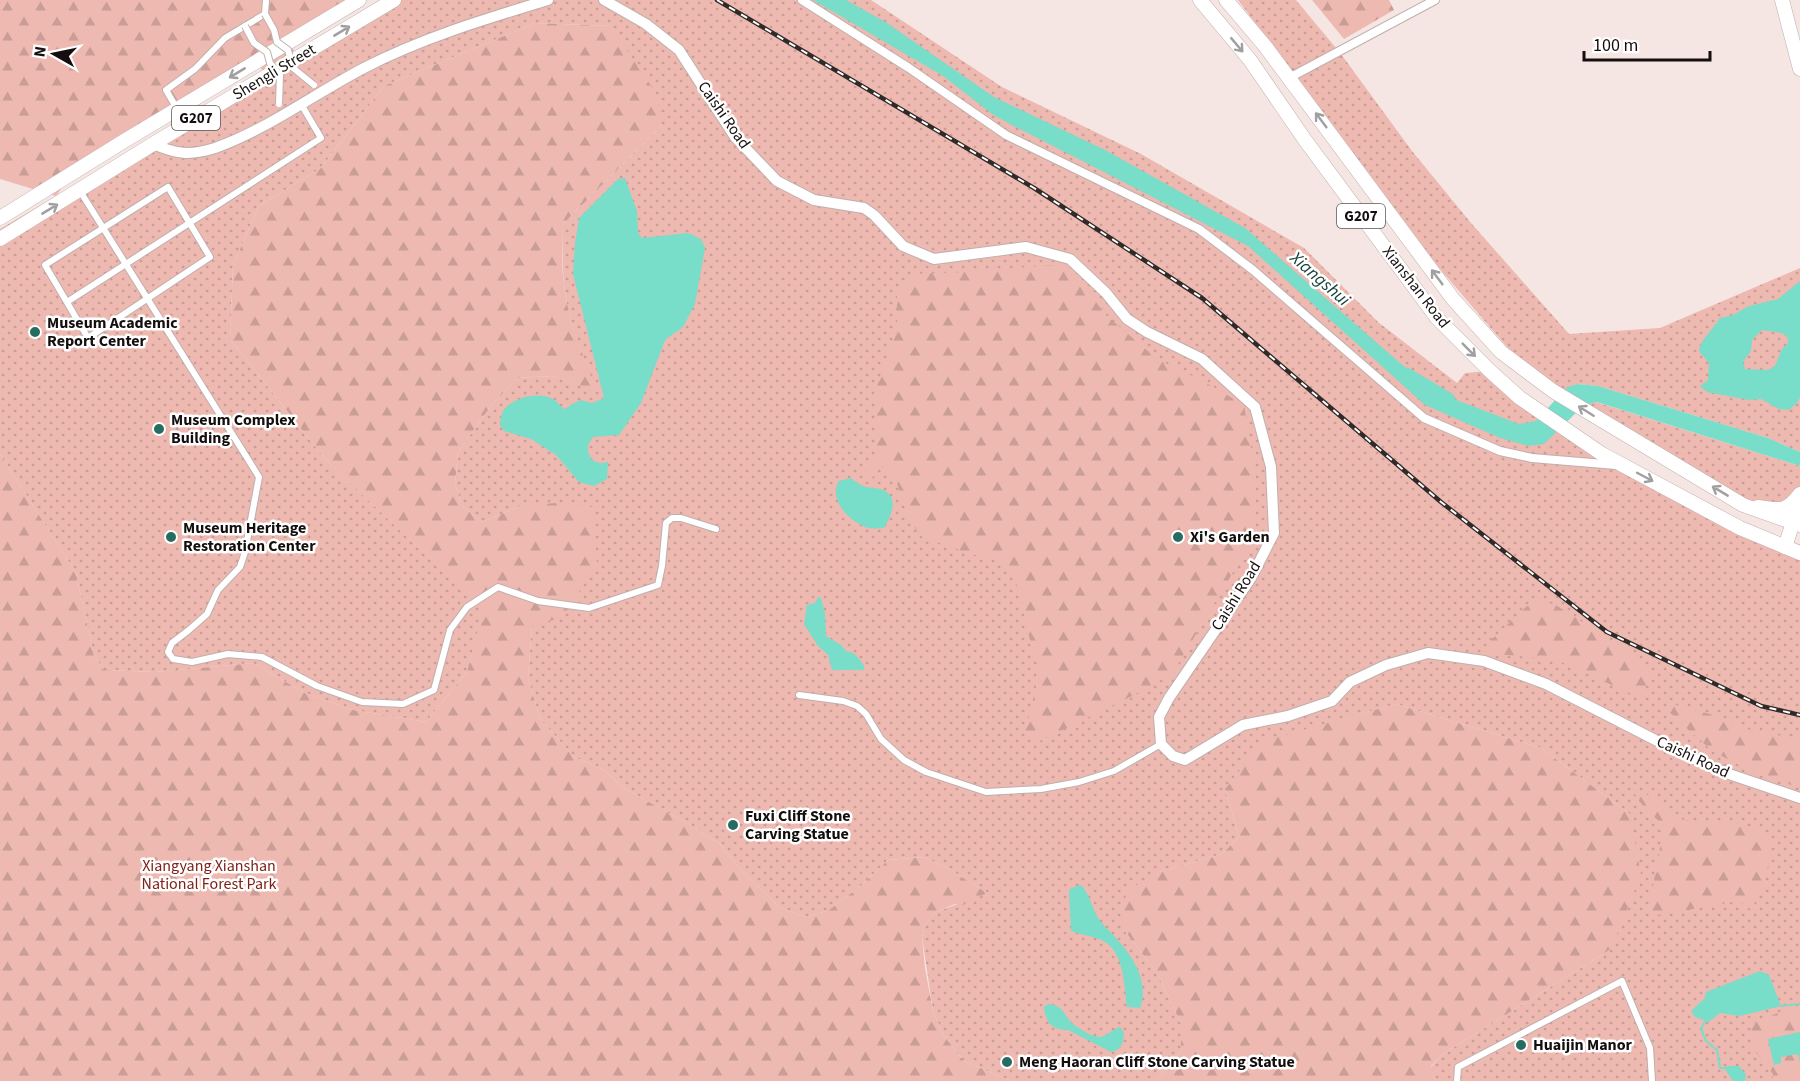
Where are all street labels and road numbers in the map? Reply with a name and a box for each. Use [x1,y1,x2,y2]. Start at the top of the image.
street label: Shengli Street [228,38,320,105]
street label: Caishi Road [693,77,755,153]
road number: G207 [172,106,220,130]
road number: G207 [1337,204,1385,228]
street label: Xianshan Road [1377,241,1455,333]
street label: Caishi Road [1206,557,1266,635]
street label: Caishi Road [1653,731,1733,783]

